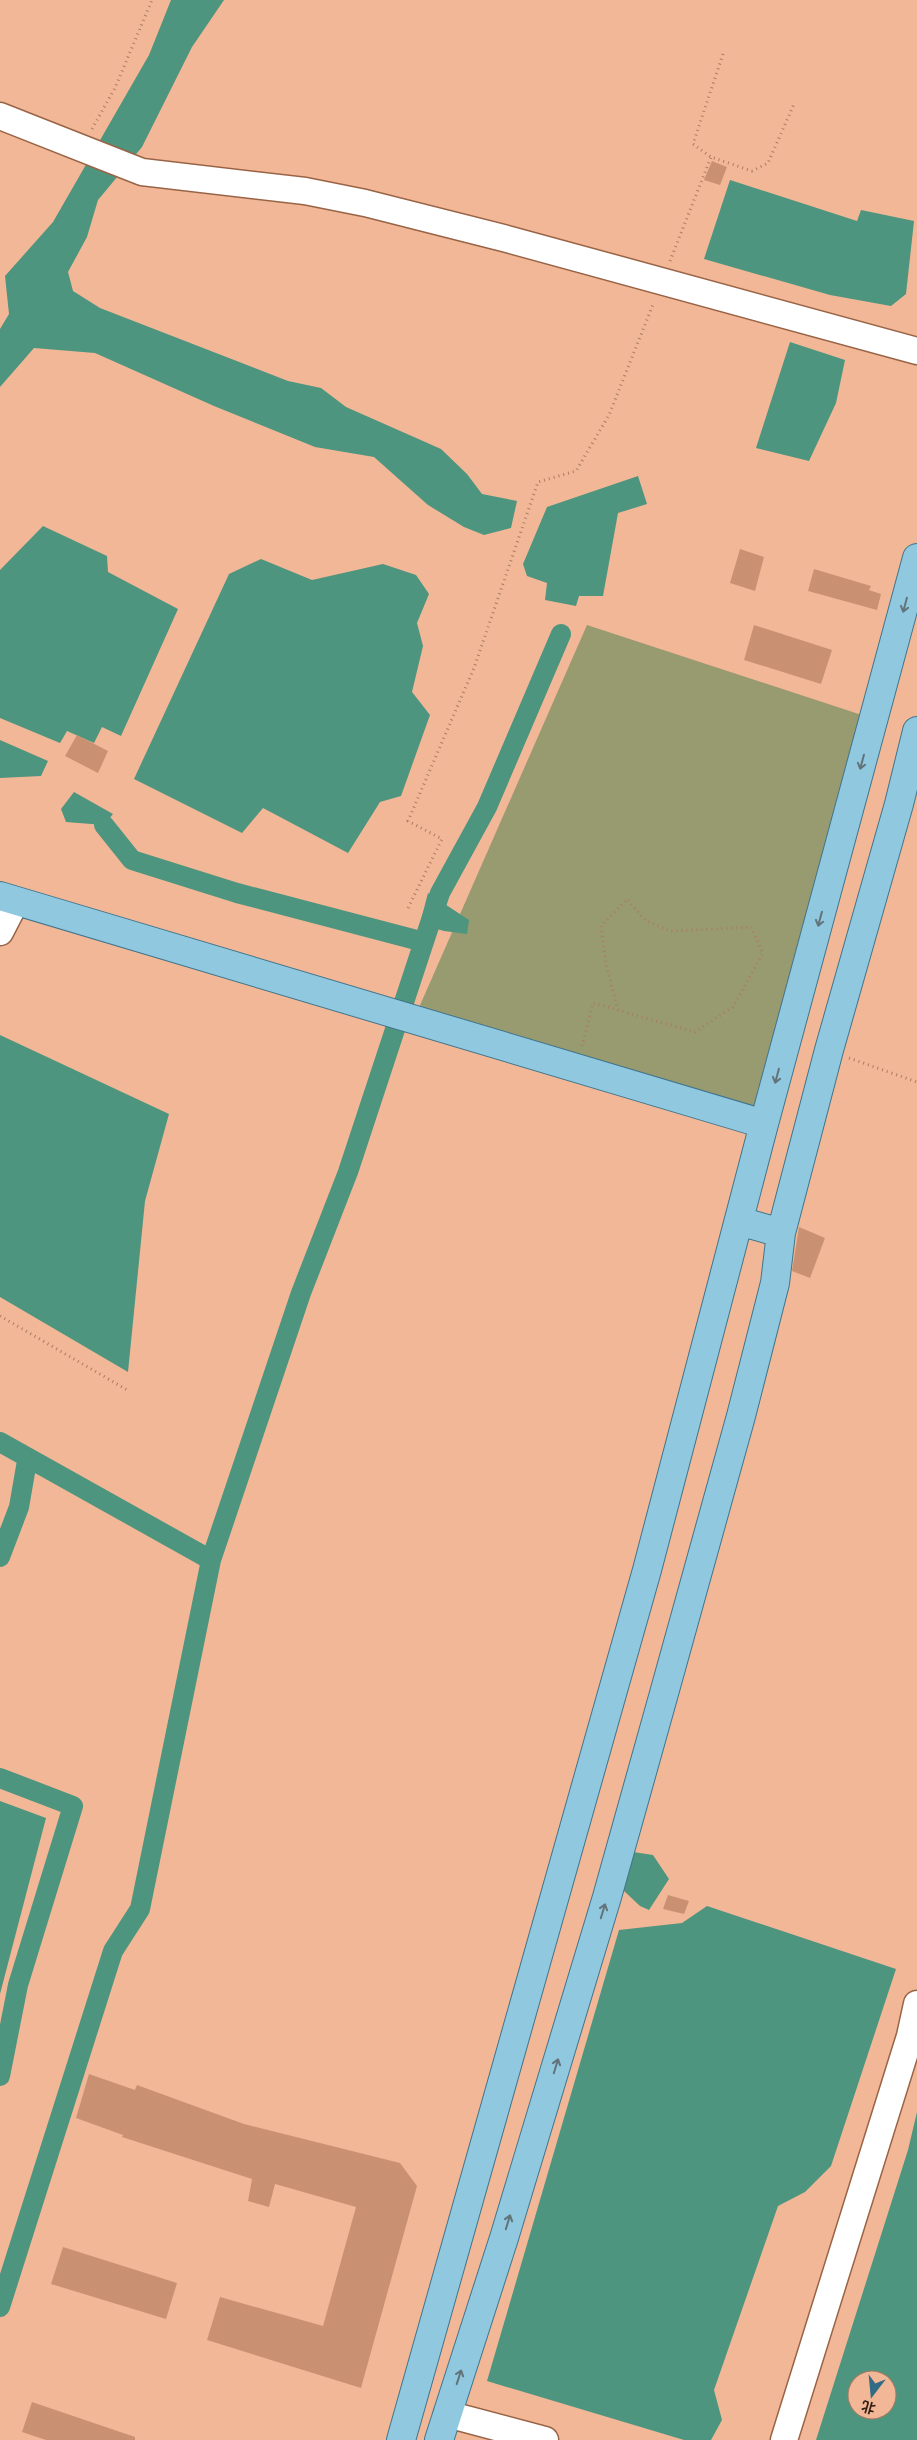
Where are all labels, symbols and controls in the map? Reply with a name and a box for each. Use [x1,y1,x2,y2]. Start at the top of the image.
one-way arrow [899,597,909,613]
one-way arrow [857,754,867,770]
one-way arrow [815,910,824,926]
one-way arrow [772,1067,781,1083]
one-way arrow [598,1903,608,1919]
one-way arrow [551,2059,561,2075]
one-way arrow [504,2214,514,2230]
one-way arrow [455,2369,465,2385]
north arrow [847,2370,897,2420]
text: 北 [859,2397,878,2417]

